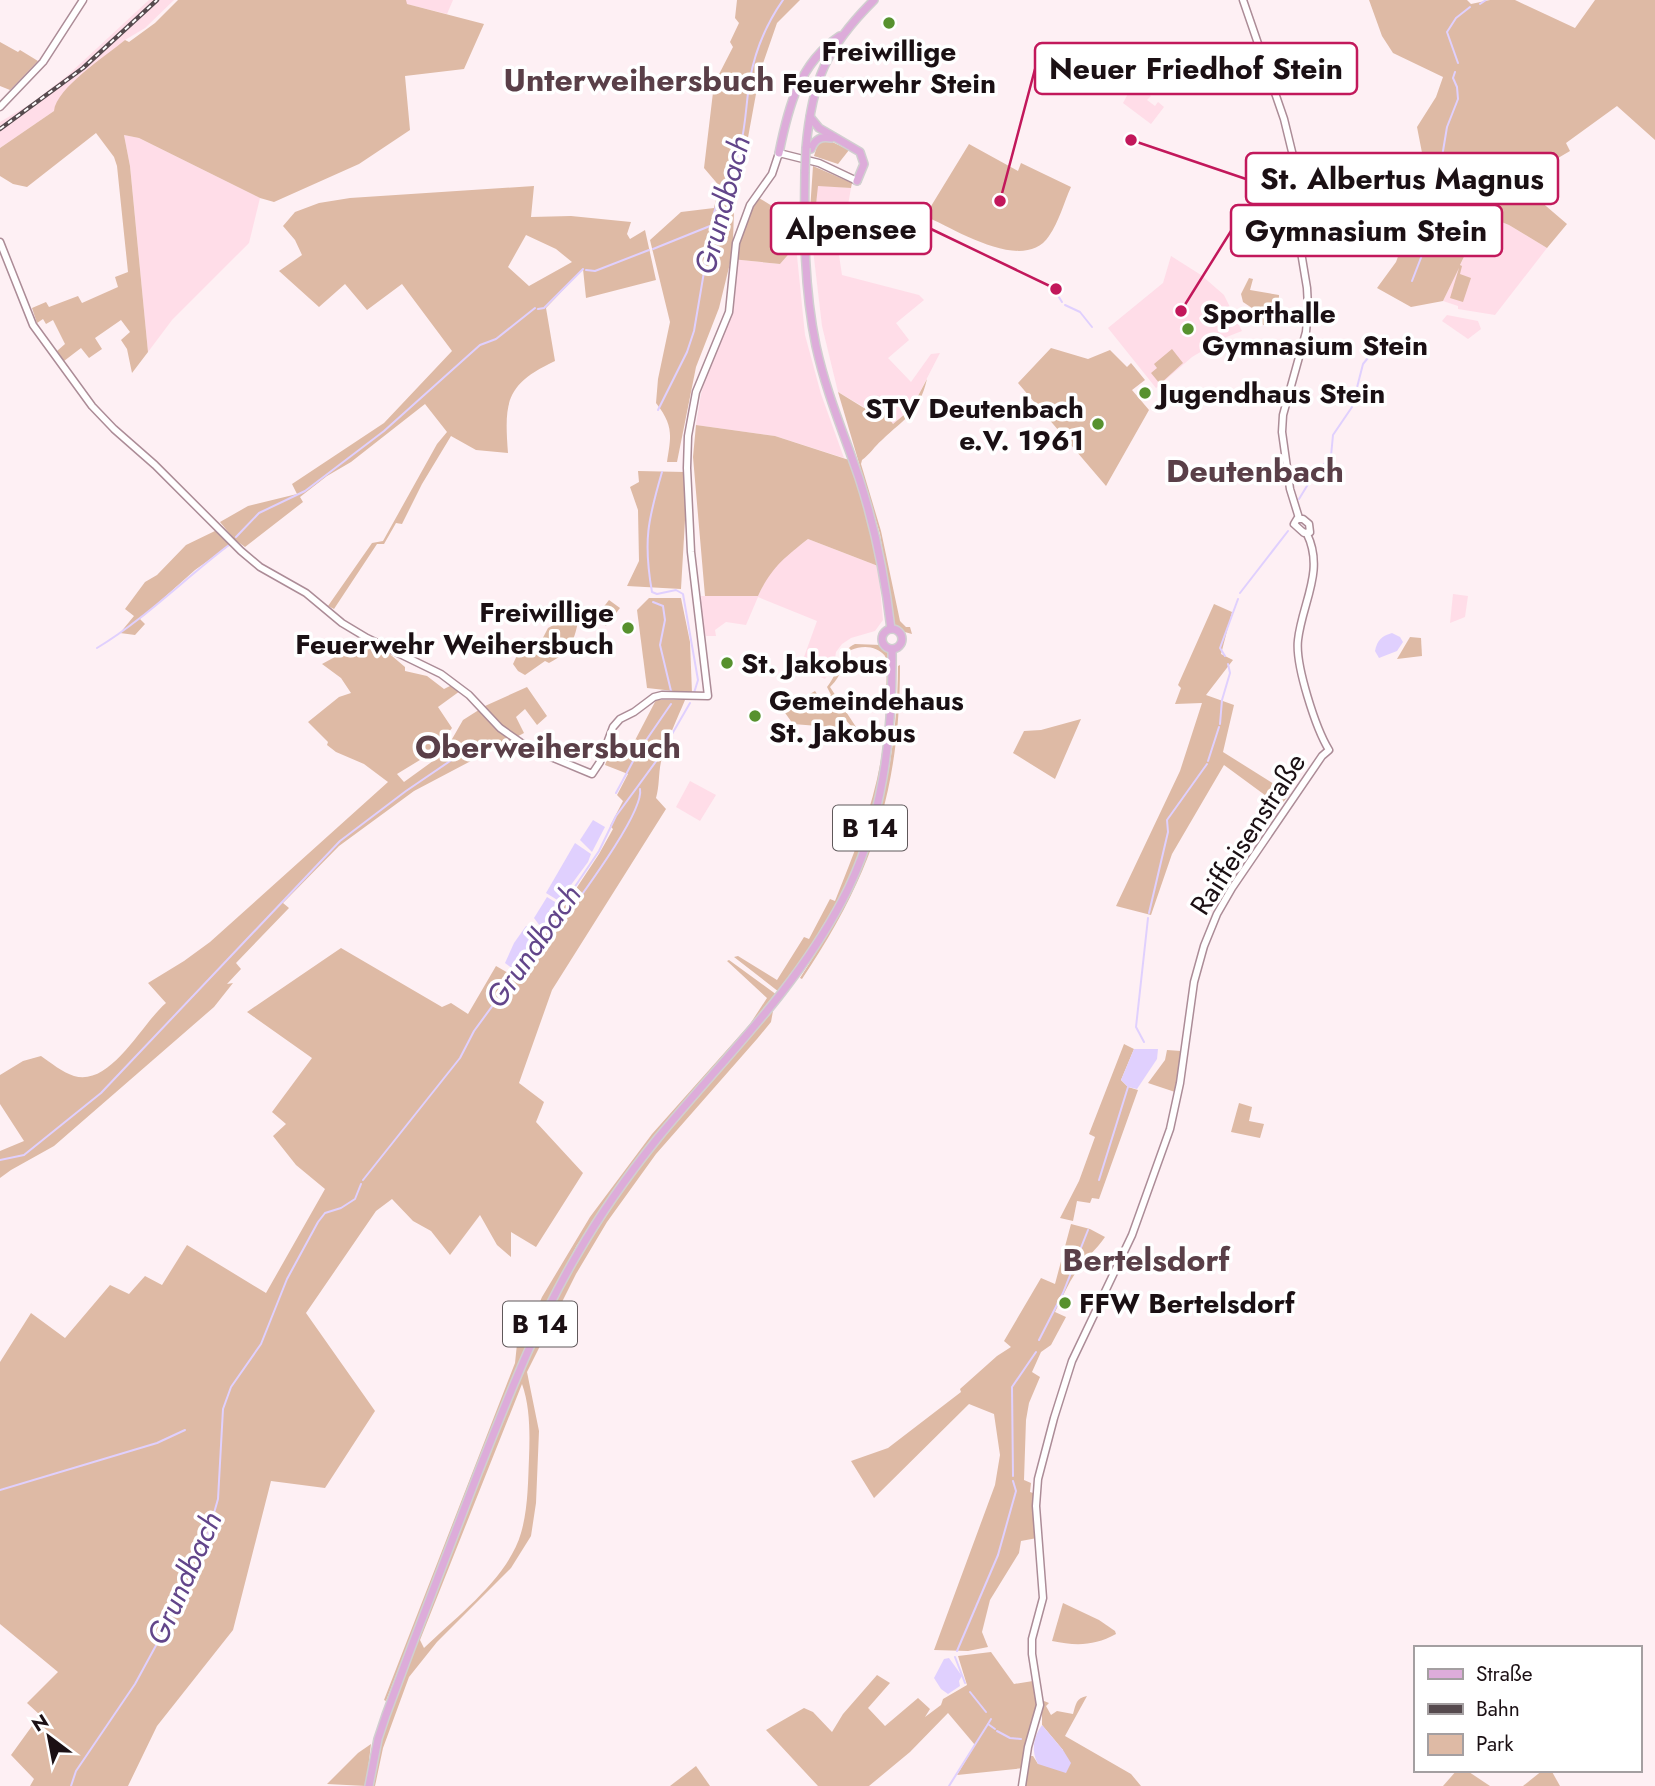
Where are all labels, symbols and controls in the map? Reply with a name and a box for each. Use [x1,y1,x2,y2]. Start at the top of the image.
marker: Freiwillige Feuerwehr Stein [881,15,897,31]
place label: Freiwillige Feuerwehr Stein [782,31,996,104]
callout: Neuer Friedhof Stein [1035,43,1357,94]
text: Neuer Friedhof Stein [1049,47,1343,90]
district label: Unterweihersbuch [504,57,774,103]
water label: Grundbach [683,131,761,279]
callout: St. Albertus Magnus [1246,153,1558,204]
text: St. Albertus Magnus [1260,157,1544,200]
callout: Alpensee [771,203,931,254]
callout: Gymnasium Stein [1231,205,1502,256]
text: Alpensee [784,207,917,250]
text: Gymnasium Stein [1245,209,1487,252]
place label: Sporthalle Gymnasium Stein [1202,293,1428,366]
marker: Sporthalle Gymnasium Stein [1180,321,1196,337]
place label: Jugendhaus Stein [1154,373,1385,414]
marker: Jugendhaus Stein [1137,385,1153,401]
place label: STV Deutenbach e.V. 1961 [865,388,1084,461]
marker: STV Deutenbach e.V. 1961 [1090,416,1106,432]
district label: Deutenbach [1166,448,1344,494]
place label: Freiwillige Feuerwehr Weihersbuch [295,592,614,665]
marker: Freiwillige Feuerwehr Weihersbuch [620,620,636,636]
place label: St. Jakobus [741,643,888,684]
marker: St. Jakobus [719,655,735,671]
place label: Gemeindehaus St. Jakobus [769,680,964,753]
marker: Gemeindehaus St. Jakobus [747,708,763,724]
district label: Oberweihersbuch [415,724,681,770]
street label: Raiffeisenstraße [1180,745,1316,923]
road number: B 14 [833,806,907,850]
water label: Grundbach [475,875,591,1017]
district label: Bertelsdorf [1062,1237,1232,1283]
place label: FFW Bertelsdorf [1079,1283,1296,1324]
marker: FFW Bertelsdorf [1057,1295,1073,1311]
road number: B 14 [503,1302,577,1346]
water label: Grundbach [135,1504,233,1652]
legend [1414,1646,1641,1772]
text: Straße [1476,1659,1533,1689]
text: Bahn [1476,1694,1520,1724]
north arrow [14,1702,84,1772]
text: N [27,1708,54,1738]
text: Park [1476,1729,1514,1759]

